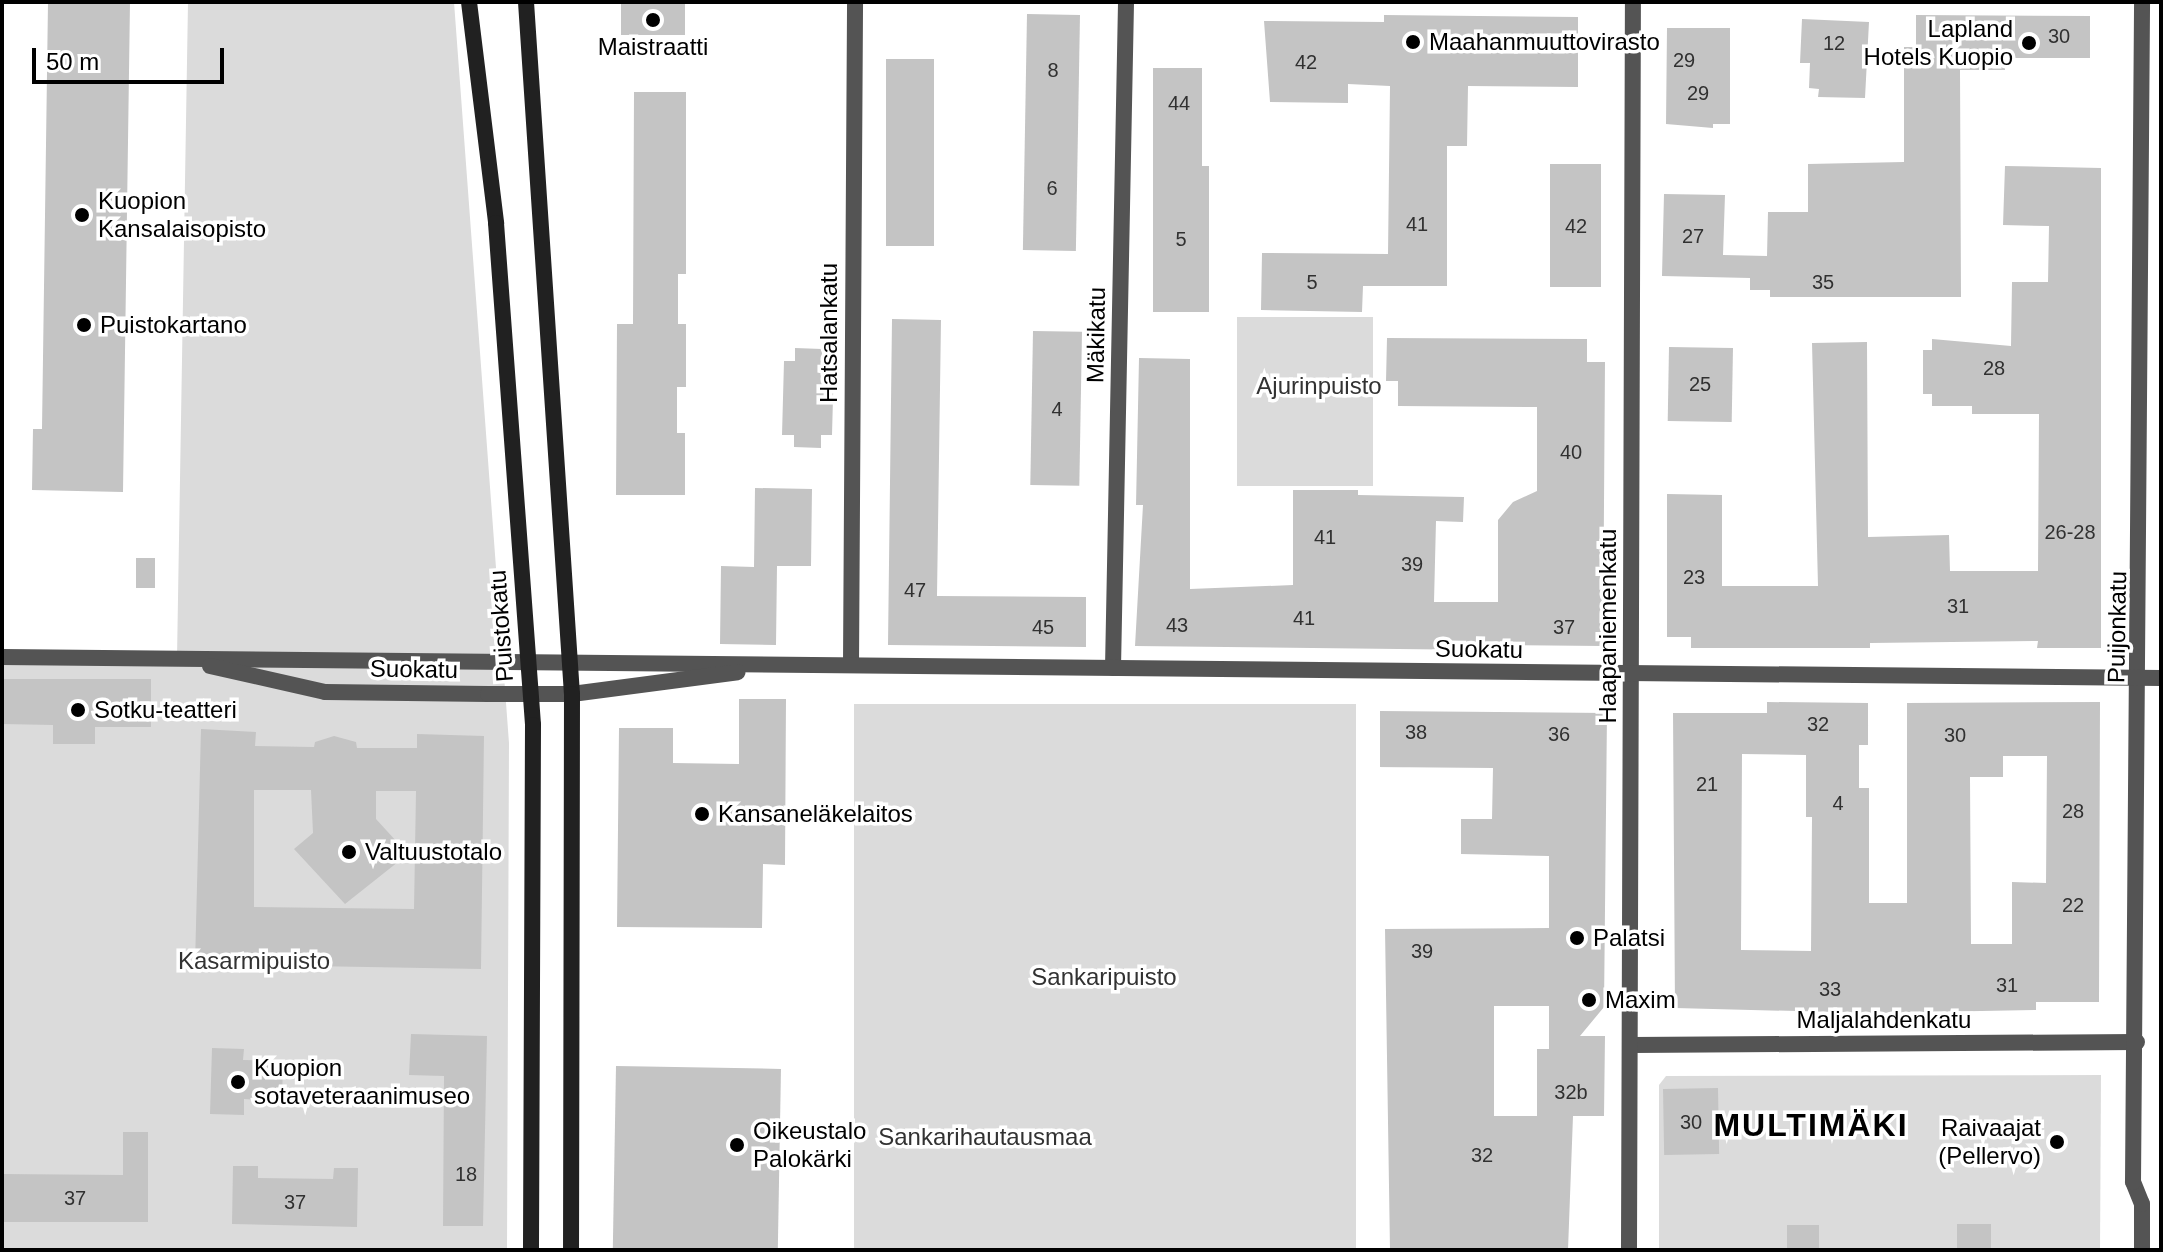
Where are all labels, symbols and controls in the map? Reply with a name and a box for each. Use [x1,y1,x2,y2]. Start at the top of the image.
marker: Maistraatti [644,11,662,29]
place label: Lapland Hotels Kuopio [1864,15,2013,71]
house number: 30 [2048,24,2070,48]
place label: Maahanmuuttovirasto [1429,28,1660,56]
house number: 12 [1823,31,1845,55]
scale bar [36,32,228,82]
place label: Maistraatti [598,33,708,61]
marker: Maahanmuuttovirasto [1404,33,1422,51]
marker: Lapland Hotels Kuopio [2020,34,2038,52]
text: 50 m [46,48,99,75]
house number: 29 [1673,48,1695,72]
house number: 42 [1295,50,1317,74]
house number: 8 [1047,58,1059,82]
house number: 29 [1687,81,1709,105]
house number: 44 [1168,91,1190,115]
house number: 6 [1046,176,1058,200]
place label: Kuopion Kansalaisopisto [98,187,266,243]
marker: Kuopion Kansalaisopisto [73,206,91,224]
house number: 41 [1406,212,1428,236]
house number: 42 [1565,214,1587,238]
house number: 27 [1682,224,1704,248]
house number: 5 [1175,227,1187,251]
street label: Hatsalankatu [815,263,843,403]
house number: 5 [1306,270,1318,294]
house number: 35 [1812,270,1834,294]
street label: Mäkikatu [1081,287,1111,383]
place label: Puistokartano [100,311,247,339]
marker: Puistokartano [75,316,93,334]
house number: 28 [1983,356,2005,380]
park label: Ajurinpuisto [1256,372,1382,400]
house number: 25 [1689,372,1711,396]
house number: 4 [1051,397,1063,421]
house number: 40 [1560,440,1582,464]
house number: 26-28 [2044,520,2096,544]
house number: 41 [1314,525,1336,549]
street label: Haapaniemenkatu [1594,529,1622,723]
house number: 39 [1401,552,1423,576]
house number: 23 [1683,565,1705,589]
street label: Puistokatu [483,569,519,683]
street label: Puijonkatu [2102,571,2132,683]
house number: 47 [904,578,926,602]
house number: 31 [1947,594,1969,618]
house number: 41 [1293,606,1315,630]
house number: 43 [1166,613,1188,637]
house number: 45 [1032,615,1054,639]
house number: 37 [1553,615,1575,639]
street label: Suokatu [1435,634,1523,664]
street label: Suokatu [370,654,458,684]
place label: Sotku-teatteri [94,696,237,724]
marker: Sotku-teatteri [69,701,87,719]
house number: 32 [1807,712,1829,736]
house number: 38 [1405,720,1427,744]
house number: 36 [1548,722,1570,746]
house number: 30 [1944,723,1966,747]
house number: 21 [1696,772,1718,796]
house number: 4 [1832,791,1844,815]
house number: 28 [2062,799,2084,823]
place label: Kansaneläkelaitos [718,800,913,828]
marker: Kansaneläkelaitos [693,805,711,823]
place label: Valtuustotalo [365,838,502,866]
marker: Valtuustotalo [340,843,358,861]
house number: 22 [2062,893,2084,917]
place label: Palatsi [1593,924,1665,952]
marker: Palatsi [1568,929,1586,947]
house number: 39 [1411,939,1433,963]
park label: Kasarmipuisto [178,947,330,975]
park label: Sankaripuisto [1031,963,1177,991]
house number: 31 [1996,973,2018,997]
house number: 33 [1819,977,1841,1001]
place label: Maxim [1605,986,1676,1014]
marker: Maxim [1580,991,1598,1009]
street label: Maljalahdenkatu [1797,1006,1971,1034]
place label: Kuopion sotaveteraanimuseo [254,1054,470,1110]
marker: Kuopion sotaveteraanimuseo [229,1073,247,1091]
house number: 32b [1554,1080,1588,1104]
district label: MULTIMÄKI [1713,1106,1909,1144]
house number: 30 [1680,1110,1702,1134]
place label: Raivaajat (Pellervo) [1938,1114,2041,1170]
place label: Oikeustalo Palokärki [753,1117,866,1173]
park label: Sankarihautausmaa [878,1123,1092,1151]
marker: Raivaajat (Pellervo) [2048,1133,2066,1151]
marker: Oikeustalo Palokärki [728,1136,746,1154]
house number: 32 [1471,1143,1493,1167]
house number: 18 [455,1162,477,1186]
house number: 37 [64,1186,86,1210]
house number: 37 [284,1190,306,1214]

